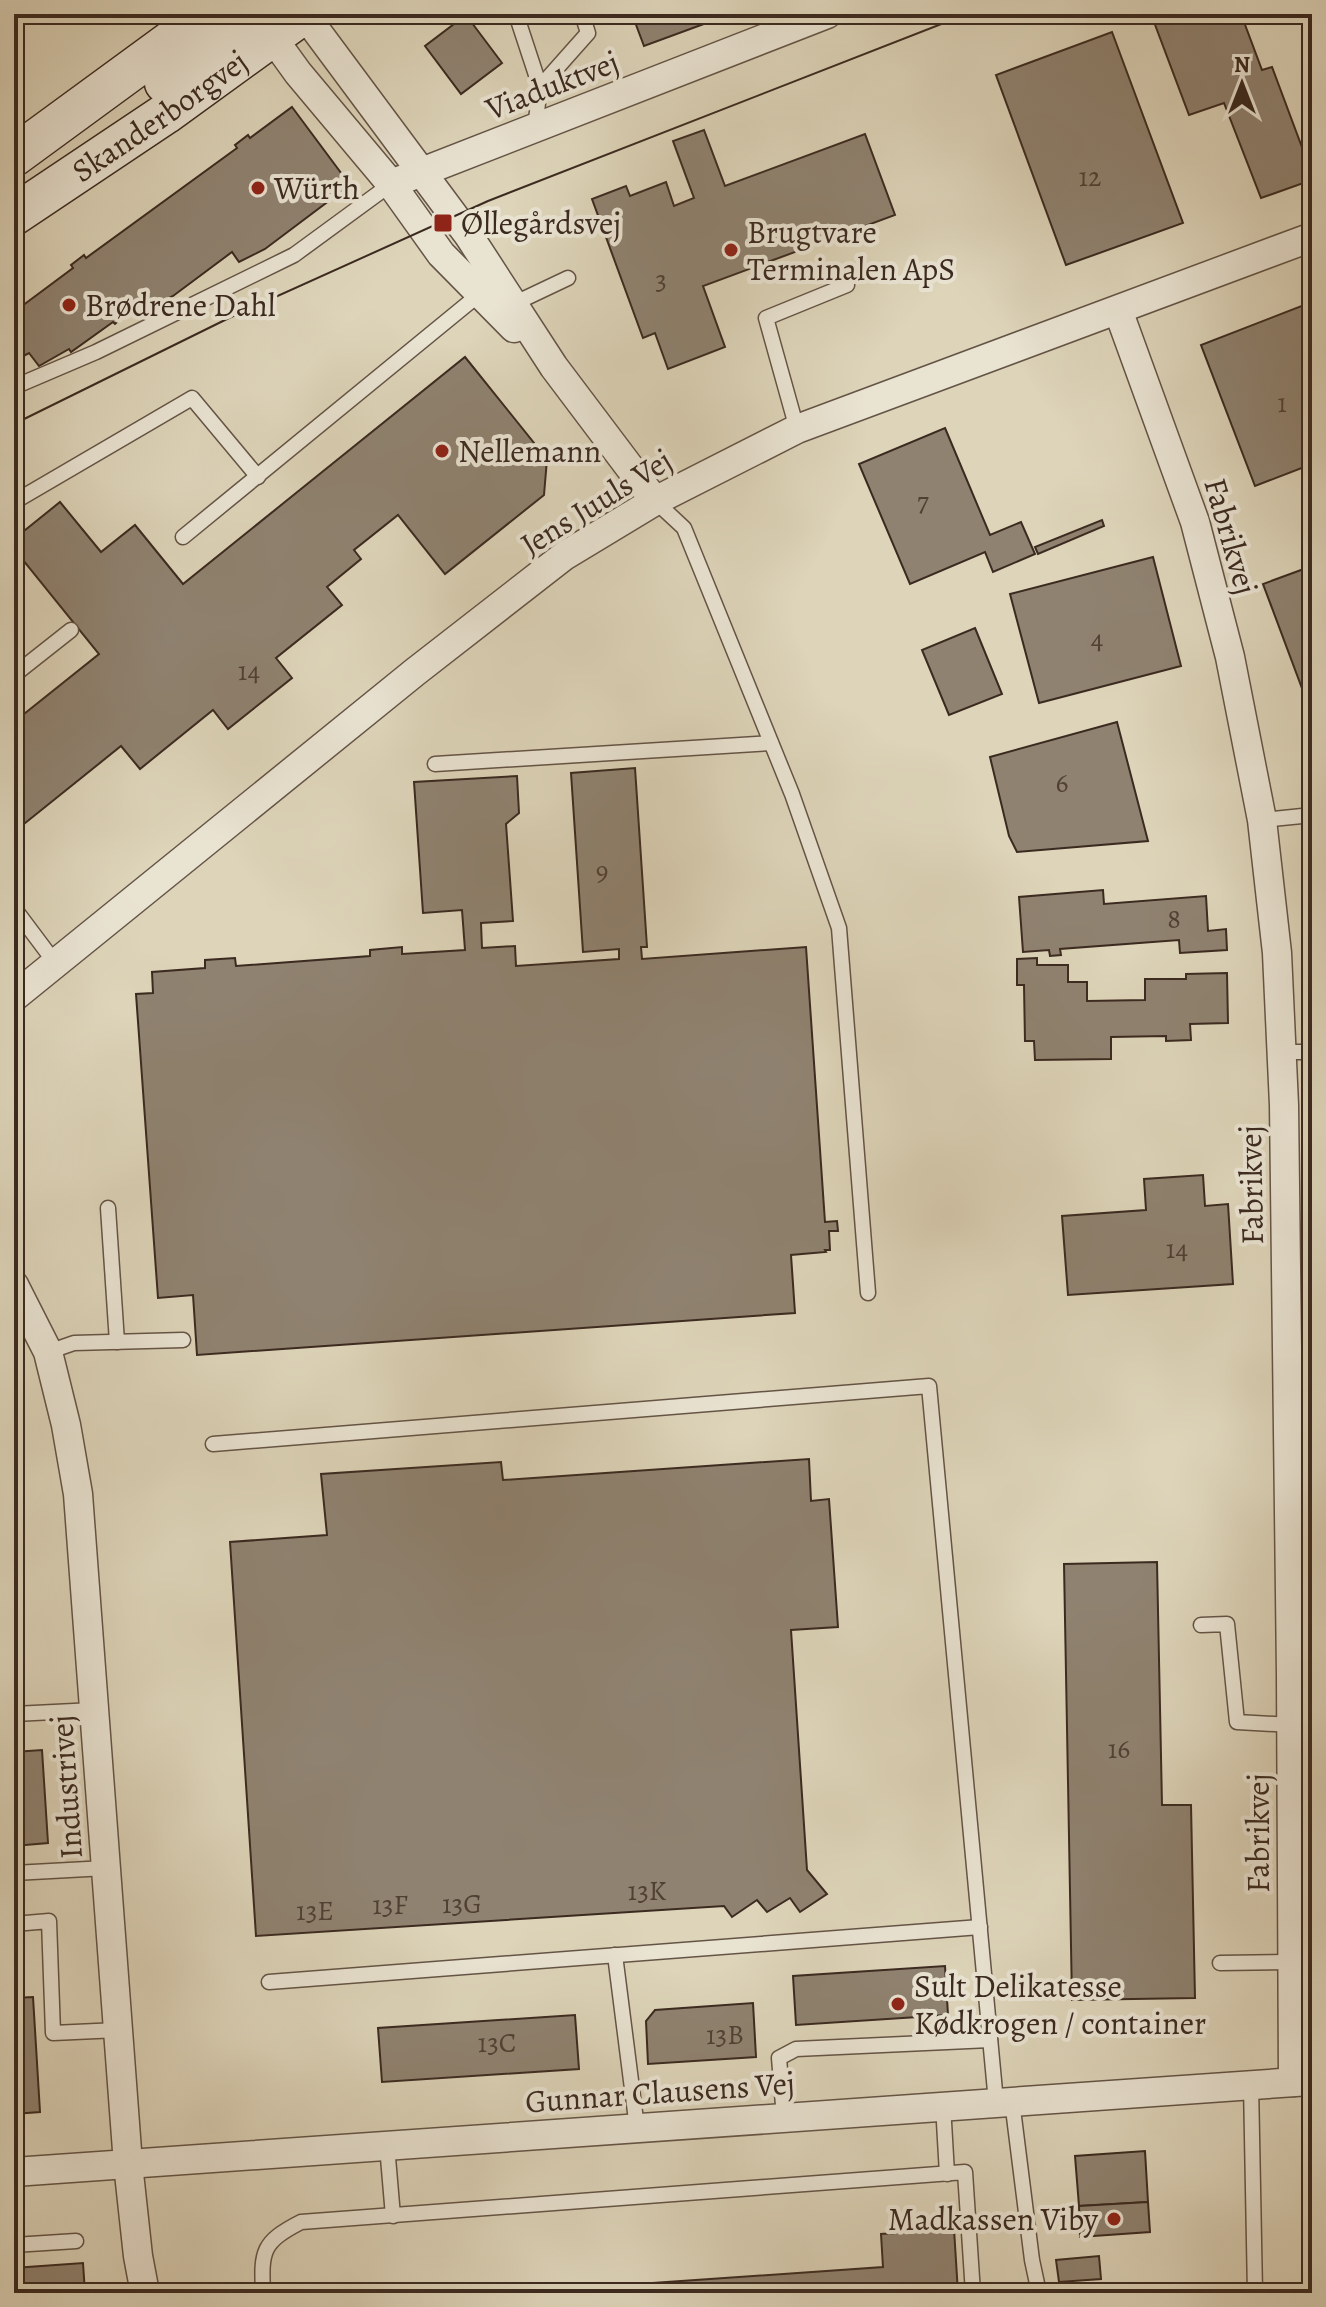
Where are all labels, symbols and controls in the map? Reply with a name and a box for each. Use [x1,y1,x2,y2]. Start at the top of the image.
street label: Skanderborgvej [63,39,256,192]
street label: Viaduktvej [478,40,625,131]
north arrow [1202,44,1282,124]
text: N [1234,50,1250,80]
house number: 12 [1079,158,1101,196]
place label: Würth [273,166,360,210]
marker: Würth [249,179,267,197]
place label: Øllegårdsvej [461,201,621,245]
place label: Brugtvare Terminalen ApS [747,210,955,291]
marker: Øllegårdsvej [432,212,454,234]
marker: Brugtvare Terminalen ApS [722,241,740,259]
house number: 3 [655,261,667,299]
place label: Brødrene Dahl [85,283,276,327]
marker: Brødrene Dahl [60,296,78,314]
house number: 1 [1277,384,1287,422]
place label: Nellemann [458,429,601,473]
street label: Jens Juuls Vej [512,438,680,566]
marker: Nellemann [433,442,451,460]
street label: Fabrikvej [1193,473,1269,599]
house number: 7 [917,483,929,521]
house number: 4 [1091,620,1103,658]
house number: 14 [238,652,260,690]
house number: 6 [1056,764,1069,802]
house number: 9 [596,852,608,890]
house number: 8 [1167,900,1181,938]
street label: Fabrikvej [1228,1125,1274,1245]
house number: 14 [1166,1230,1188,1268]
street label: Industrivej [39,1714,93,1860]
house number: 16 [1108,1730,1130,1768]
street label: Fabrikvej [1236,1773,1280,1893]
house number: 13K [628,1872,667,1910]
house number: 13G [442,1885,482,1923]
house number: 13F [372,1886,408,1924]
house number: 13E [296,1892,334,1930]
place label: Sult Delikatesse Kødkrogen / container [914,1964,1206,2045]
marker: Sult Delikatesse Kødkrogen / container [889,1995,907,2013]
house number: 13B [706,2016,744,2054]
house number: 13C [478,2024,516,2062]
street label: Gunnar Clausens Vej [524,2061,796,2123]
place label: Madkassen Viby [888,2197,1099,2241]
marker: Madkassen Viby [1105,2210,1123,2228]

